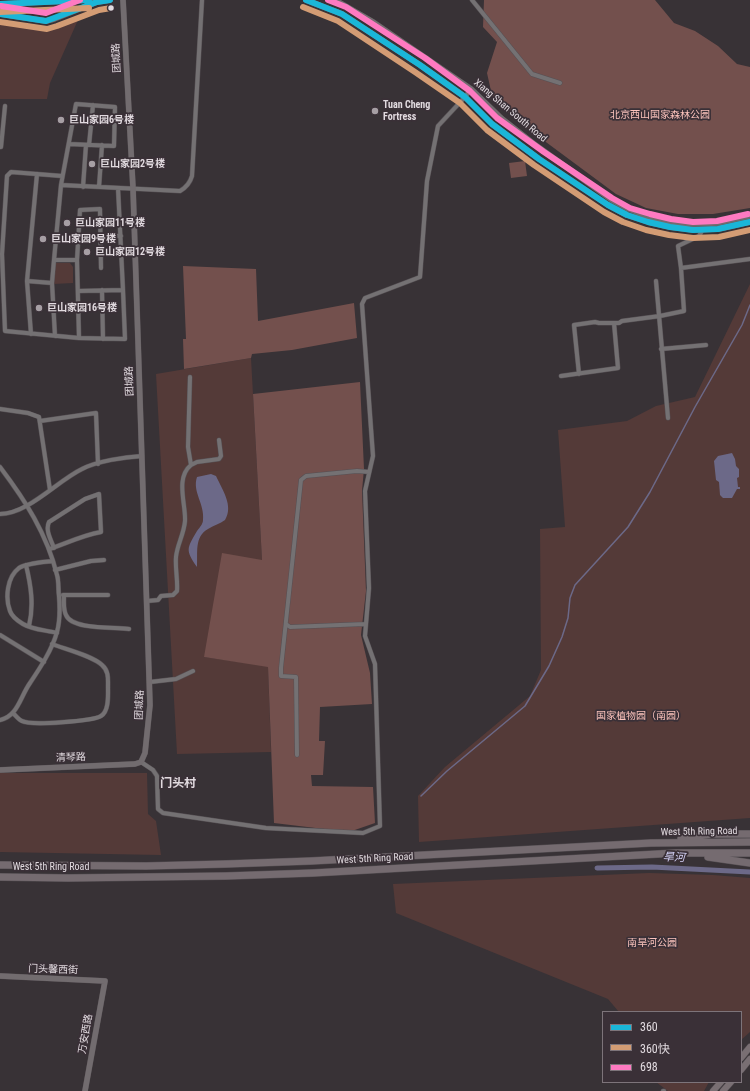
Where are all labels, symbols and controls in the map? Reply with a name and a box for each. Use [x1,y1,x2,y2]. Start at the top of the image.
unlabelled marker [106,3,116,13]
street label: 团城路 [110,43,124,73]
street label: Xiang Shan South Road [471,77,549,145]
place label: Tuan Cheng Fortress [383,99,430,122]
marker: Tuan Cheng Fortress [370,106,380,116]
park label: 北京西山国家森林公园 [610,109,710,121]
place label: 巨山家园6号楼 [69,114,134,126]
marker: 巨山家园6号楼 [56,115,66,125]
place label: 巨山家园2号楼 [100,158,165,170]
marker: 巨山家园2号楼 [87,159,97,169]
place label: 巨山家园11号楼 [75,217,145,229]
marker: 巨山家园11号楼 [62,218,72,228]
place label: 巨山家园9号楼 [51,233,116,245]
marker: 巨山家园9号楼 [38,234,48,244]
place label: 巨山家园12号楼 [95,246,165,258]
marker: 巨山家园12号楼 [82,247,92,257]
place label: 巨山家园16号楼 [47,302,117,314]
marker: 巨山家园16号楼 [34,303,44,313]
street label: 团城路 [123,366,137,396]
street label: 团城路 [133,690,147,720]
park label: 国家植物园（南园） [596,710,686,722]
street label: 清琴路 [56,751,86,765]
district label: 门头村 [160,777,196,791]
street label: West 5th Ring Road [661,825,737,839]
street label: West 5th Ring Road [336,851,414,867]
water label: 旱河 [663,851,685,865]
street label: West 5th Ring Road [13,861,89,873]
park label: 南旱河公园 [627,937,677,949]
street label: 门头馨西街 [28,963,78,977]
legend [602,1011,742,1083]
street label: 万安西路 [77,1013,95,1055]
text: 360 [640,1020,658,1034]
text: 360快 [640,1042,670,1056]
text: 698 [640,1060,658,1074]

